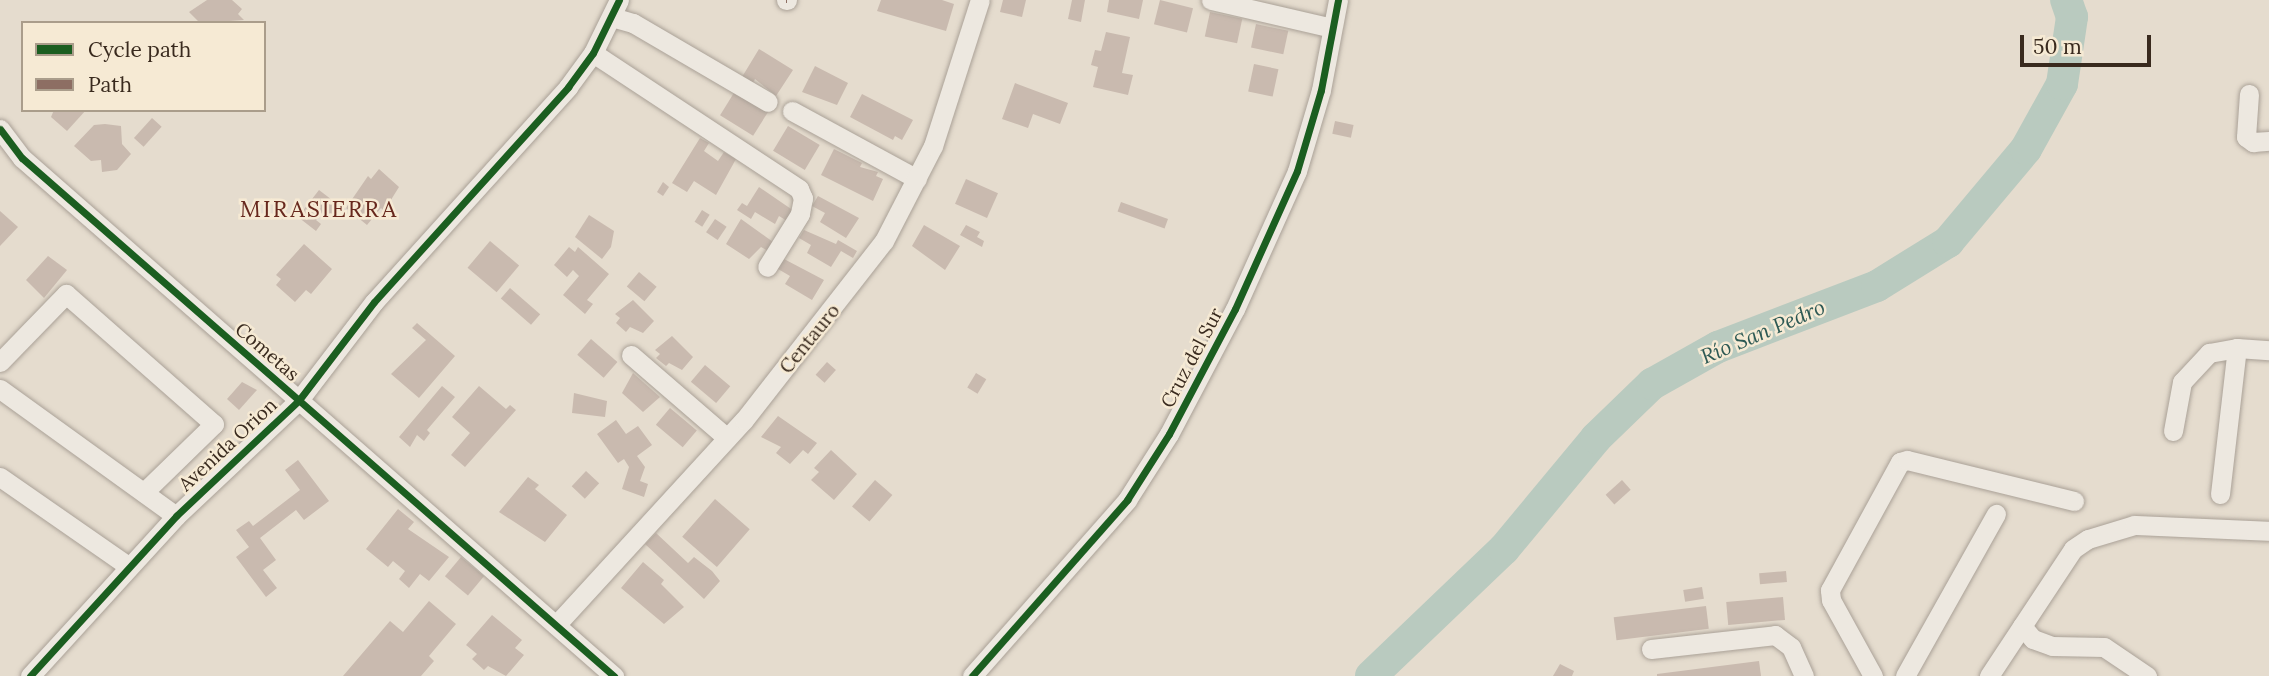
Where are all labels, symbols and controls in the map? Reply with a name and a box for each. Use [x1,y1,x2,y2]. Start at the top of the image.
legend [21,21,266,112]
scale bar [2024,21,2155,65]
text: 50 m [2033,33,2082,60]
text: Cycle path [88,36,191,63]
text: Path [88,71,132,98]
district label: MIRASIERRA [241,195,397,223]
water label: Río San Pedro [1697,295,1829,369]
street label: Centauro [775,300,845,378]
street label: Cruz del Sur [1156,304,1228,412]
street label: Cometas [230,318,304,386]
street label: Avenida Orion [174,394,282,496]

